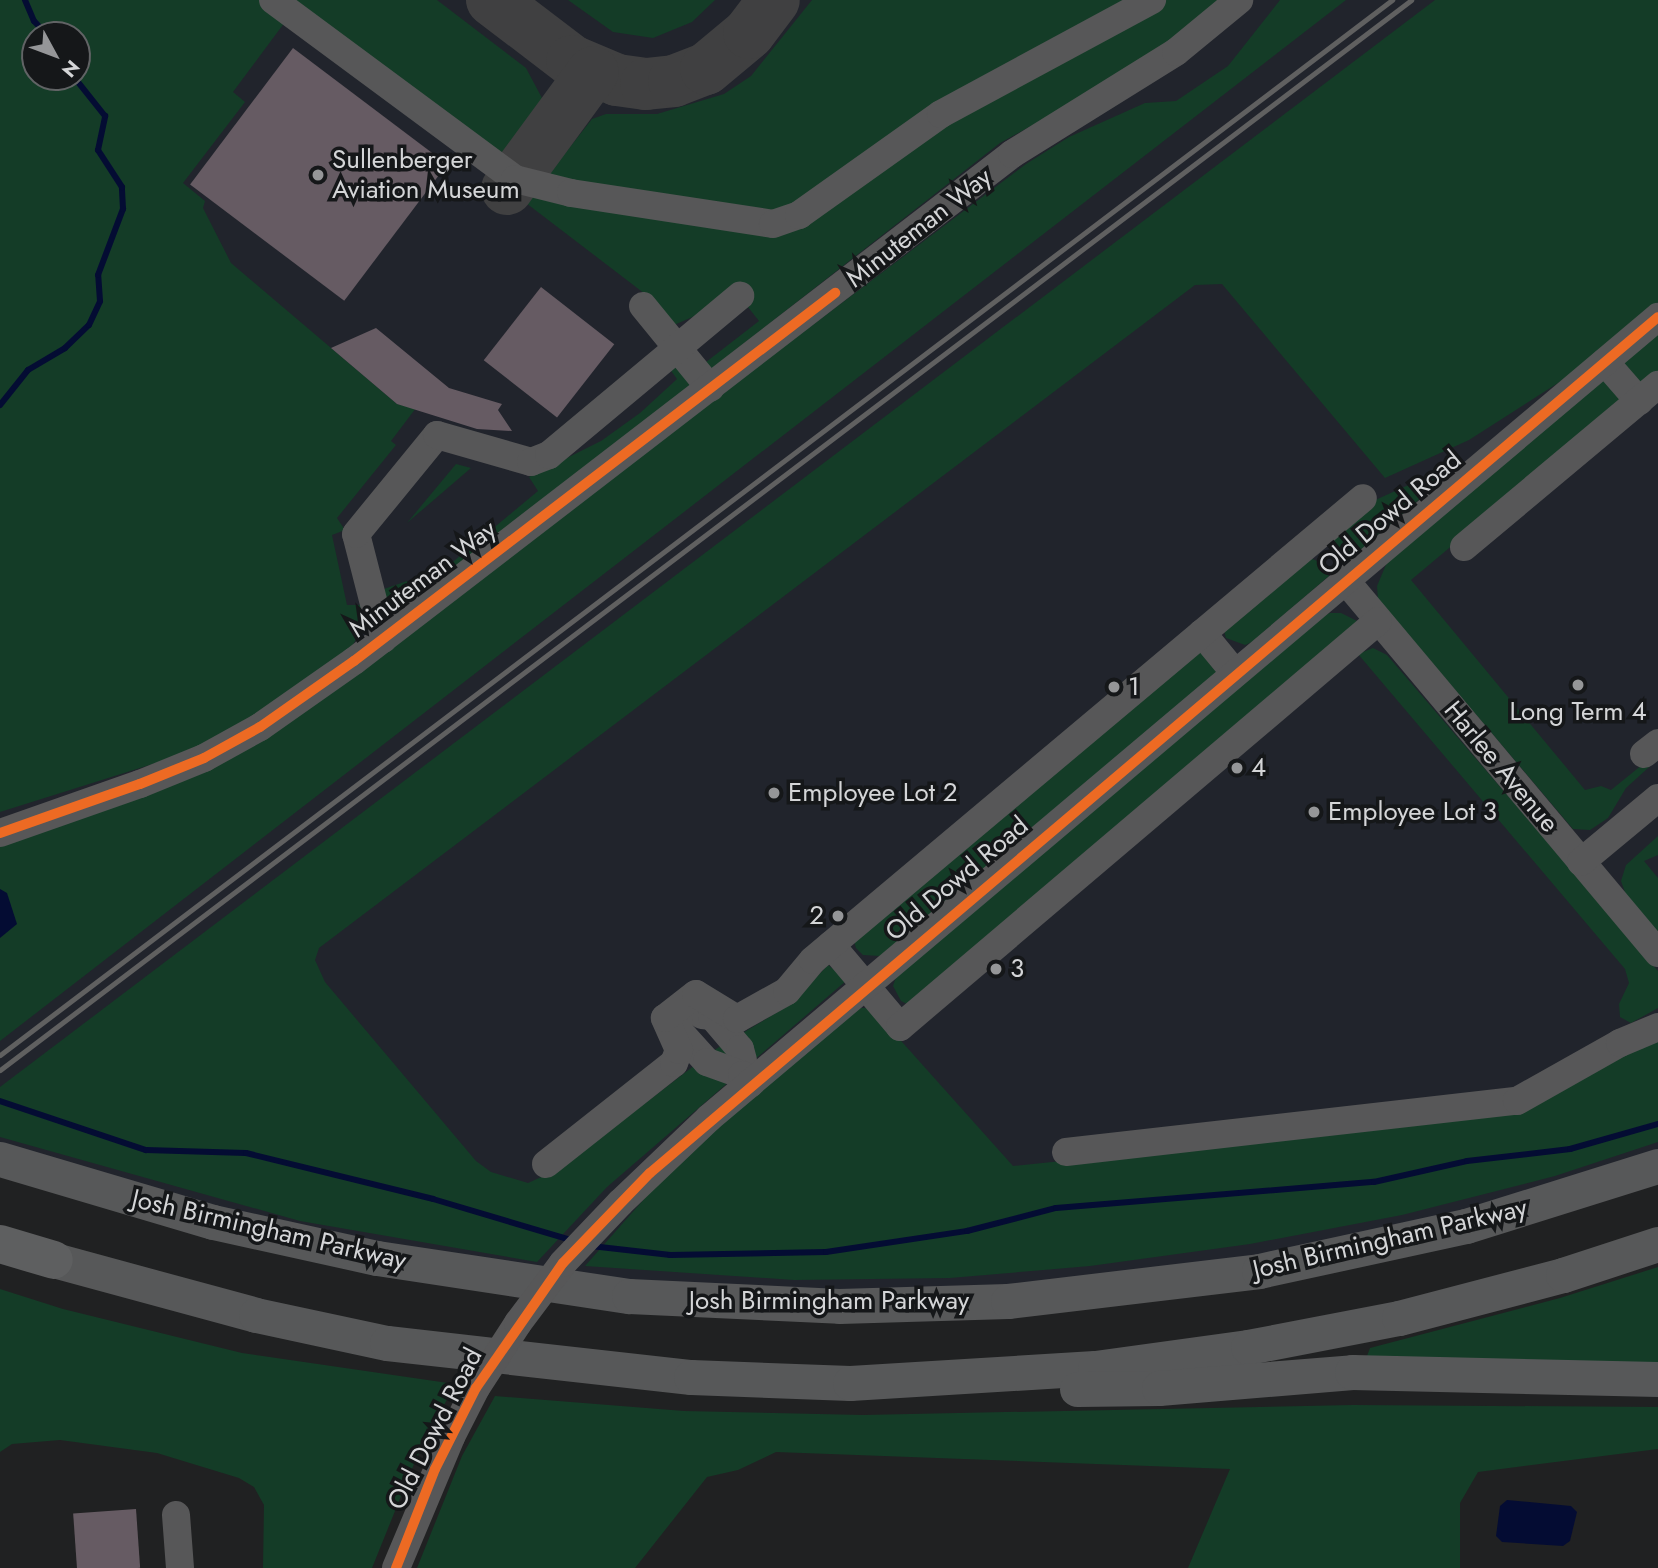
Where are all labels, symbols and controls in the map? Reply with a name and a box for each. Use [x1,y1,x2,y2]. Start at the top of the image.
north arrow [21,21,91,91]
text: N [56,54,86,83]
place label: Sullenberger Aviation Museum [332,144,520,206]
street label: Minuteman Way [840,162,998,294]
marker: Sullenberger Aviation Museum [310,167,326,183]
street label: Old Dowd Road [1312,444,1468,582]
street label: Minuteman Way [343,514,503,644]
place label: 1 [1128,671,1140,703]
marker: Long Term 4 [1570,677,1586,693]
marker: 1 [1106,679,1122,695]
street label: Harlee Avenue [1437,695,1565,839]
place label: Long Term 4 [1509,696,1647,728]
place label: 4 [1251,752,1266,784]
marker: 4 [1229,760,1245,776]
place label: Employee Lot 2 [788,777,958,809]
marker: Employee Lot 2 [766,785,782,801]
place label: Employee Lot 3 [1328,796,1497,828]
marker: Employee Lot 3 [1306,804,1322,820]
street label: Old Dowd Road [879,810,1035,948]
place label: 2 [809,900,824,932]
marker: 2 [830,908,846,924]
place label: 3 [1010,953,1024,985]
marker: 3 [988,961,1004,977]
street label: Josh Birmingham Parkway [129,1183,409,1277]
street label: Josh Birmingham Parkway [1250,1192,1530,1286]
street label: Josh Birmingham Parkway [689,1285,969,1317]
street label: Old Dowd Road [381,1343,489,1515]

